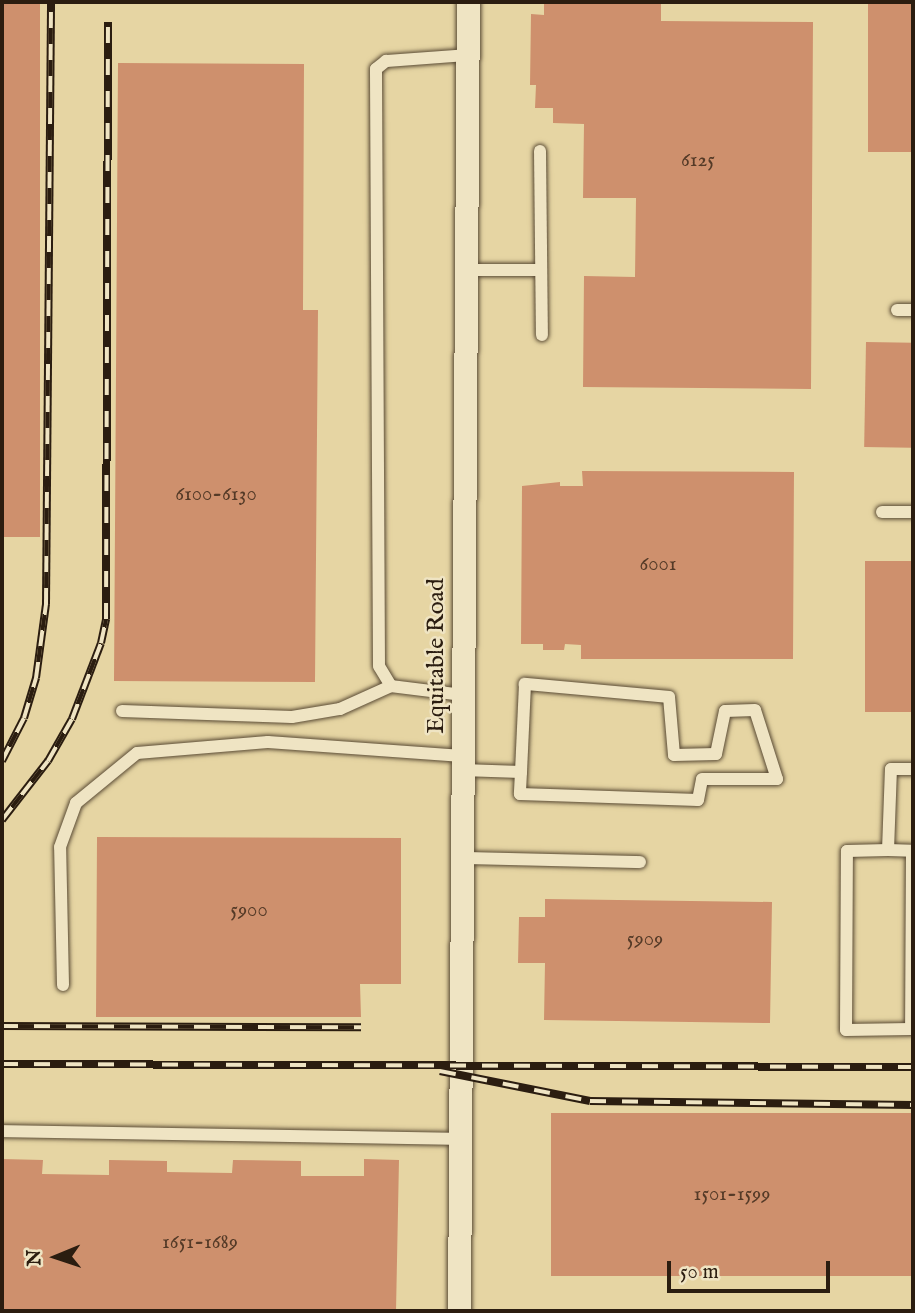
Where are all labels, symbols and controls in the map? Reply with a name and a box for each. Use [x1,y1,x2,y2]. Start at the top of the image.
house number: 6125 [681,148,715,174]
house number: 6100-6130 [175,482,257,508]
house number: 6001 [639,552,677,578]
street label: Equitable Road [423,578,451,734]
house number: 5900 [230,898,268,924]
house number: 5909 [627,927,663,953]
house number: 1501-1599 [694,1182,770,1208]
north arrow [21,1222,91,1292]
house number: 1651-1689 [162,1230,238,1256]
scale bar [670,1246,833,1290]
text: N [23,1249,47,1266]
text: 50 m [680,1259,719,1286]

